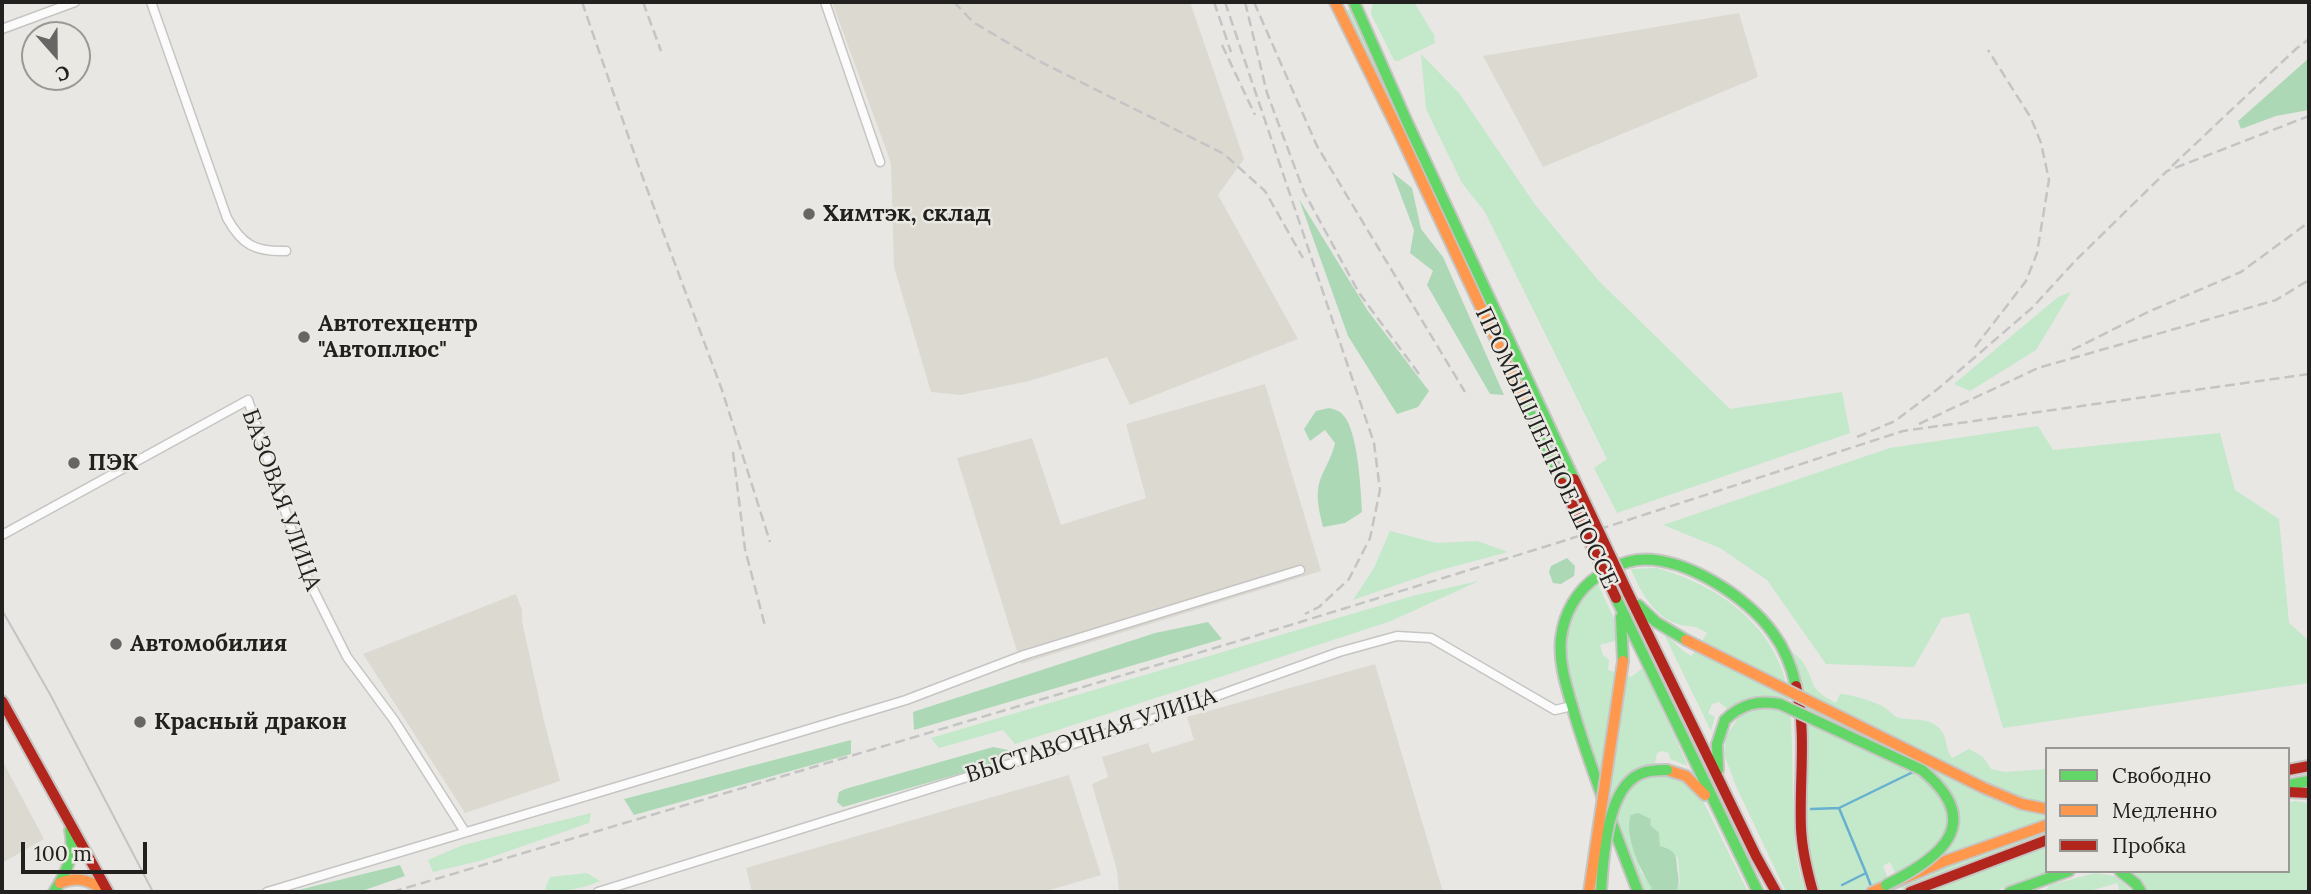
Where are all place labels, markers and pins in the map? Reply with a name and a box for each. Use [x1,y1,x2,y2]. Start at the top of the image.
place label: Химтэк, склад [823,200,991,228]
marker: Химтэк, склад [801,206,817,222]
place label: Автотехцентр "Автоплюс" [318,310,478,364]
marker: Автотехцентр "Автоплюс" [296,329,312,345]
place label: ПЭК [88,449,138,477]
marker: ПЭК [66,455,82,471]
place label: Автомобилия [130,630,287,658]
marker: Автомобилия [108,636,124,652]
place label: Красный дракон [154,708,347,736]
marker: Красный дракон [132,714,148,730]

